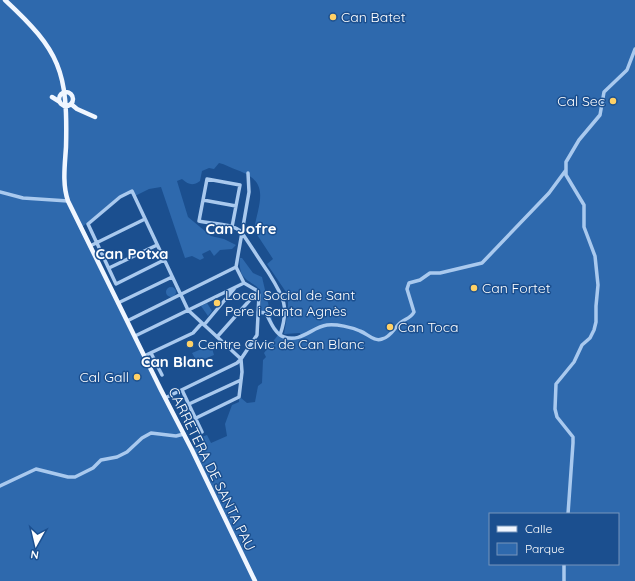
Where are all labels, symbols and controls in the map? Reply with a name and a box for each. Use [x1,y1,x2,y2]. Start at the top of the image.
place label: Can Batet [341,8,406,26]
marker: Can Batet [328,12,338,22]
place label: Cal Sec [557,92,605,110]
marker: Cal Sec [608,96,618,106]
district label: Can Jofre [205,219,277,238]
district label: Can Potxa [95,244,169,263]
place label: Can Fortet [482,279,551,297]
marker: Can Fortet [469,283,479,293]
place label: Local Social de Sant Pere i Santa Agnès [225,286,355,320]
marker: Local Social de Sant Pere i Santa Agnès [212,298,222,308]
place label: Can Toca [398,318,459,336]
marker: Can Toca [385,322,395,332]
place label: Centre Cívic de Can Blanc [198,335,364,353]
marker: Centre Cívic de Can Blanc [185,339,195,349]
district label: Can Blanc [141,352,213,371]
place label: Cal Gall [79,368,129,386]
marker: Cal Gall [132,372,142,382]
street label: CARRETERA DE SANTA PAU [164,384,260,554]
legend [489,513,619,565]
text: Calle [525,521,553,536]
north arrow [16,525,56,565]
text: Parque [525,541,565,556]
text: N [30,547,40,562]

